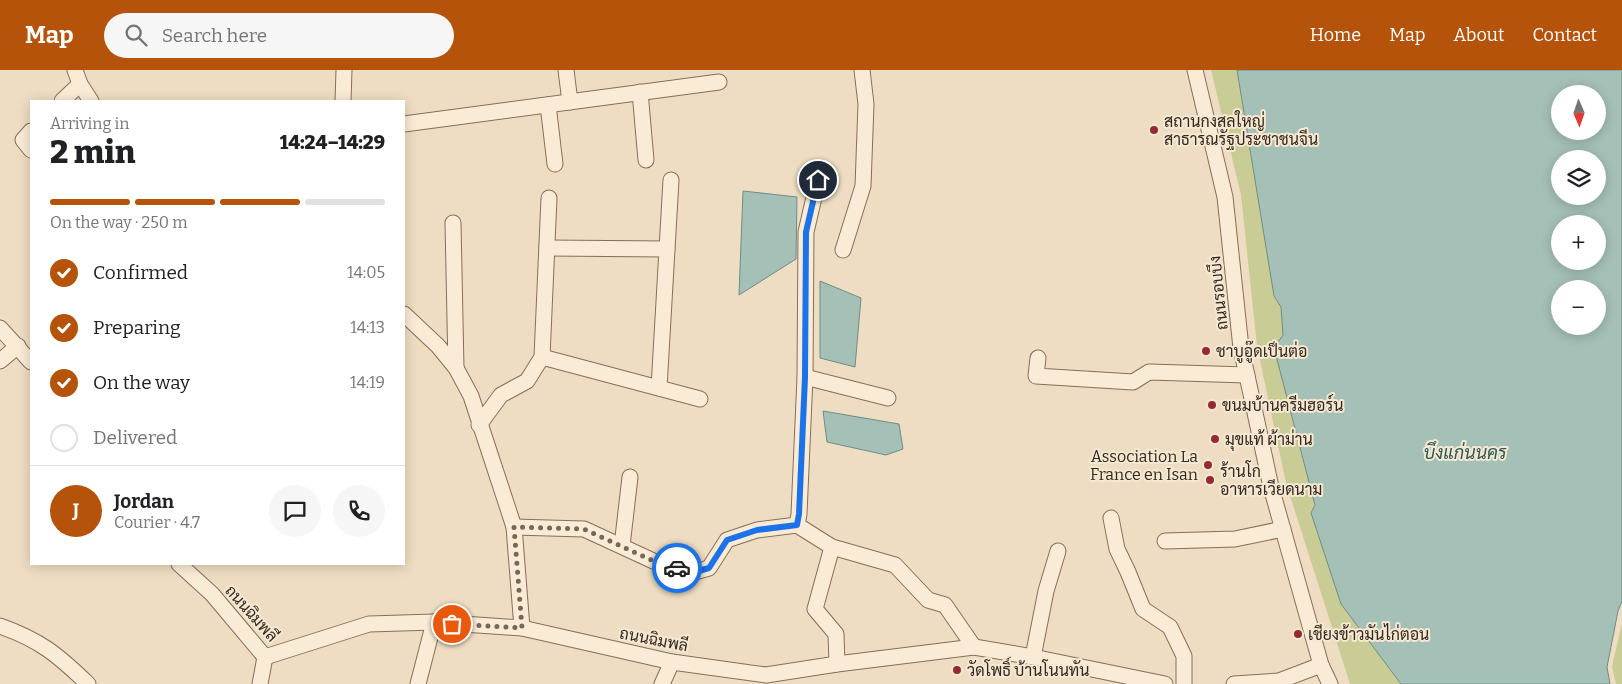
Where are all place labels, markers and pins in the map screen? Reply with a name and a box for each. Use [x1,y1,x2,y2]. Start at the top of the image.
place label: สถานกงสุลใหญ่ สาธารณรัฐประชาชนจีน [1164,110,1318,150]
marker: สถานกงสุลใหญ่ สาธารณรัฐประชาชนจีน [1148,124,1160,136]
pin [797,159,839,201]
place label: ชาบูอู๊ดเป็นต่อ [1216,340,1307,363]
marker: ชาบูอู๊ดเป็นต่อ [1200,345,1212,357]
place label: ขนมบ้านครีมฮอร์น [1222,393,1343,415]
marker: ขนมบ้านครีมฮอร์น [1206,399,1218,411]
place label: มุขแท้ ผ้าม่าน [1225,429,1313,451]
marker: มุขแท้ ผ้าม่าน [1209,433,1221,445]
place label: Association La France en Isan [1090,447,1198,484]
marker: Association La France en Isan [1202,459,1214,471]
place label: ร้านโก อาหารเวียดนาม [1220,460,1322,499]
marker: ร้านโก อาหารเวียดนาม [1204,474,1216,486]
pin [431,603,473,645]
place label: เชียงข้าวมันไก่ตอน [1308,623,1429,644]
marker: เชียงข้าวมันไก่ตอน [1292,628,1304,640]
place label: วัดโพธิ์ บ้านโนนทัน [967,656,1090,680]
marker: วัดโพธิ์ บ้านโนนทัน [951,664,963,676]

